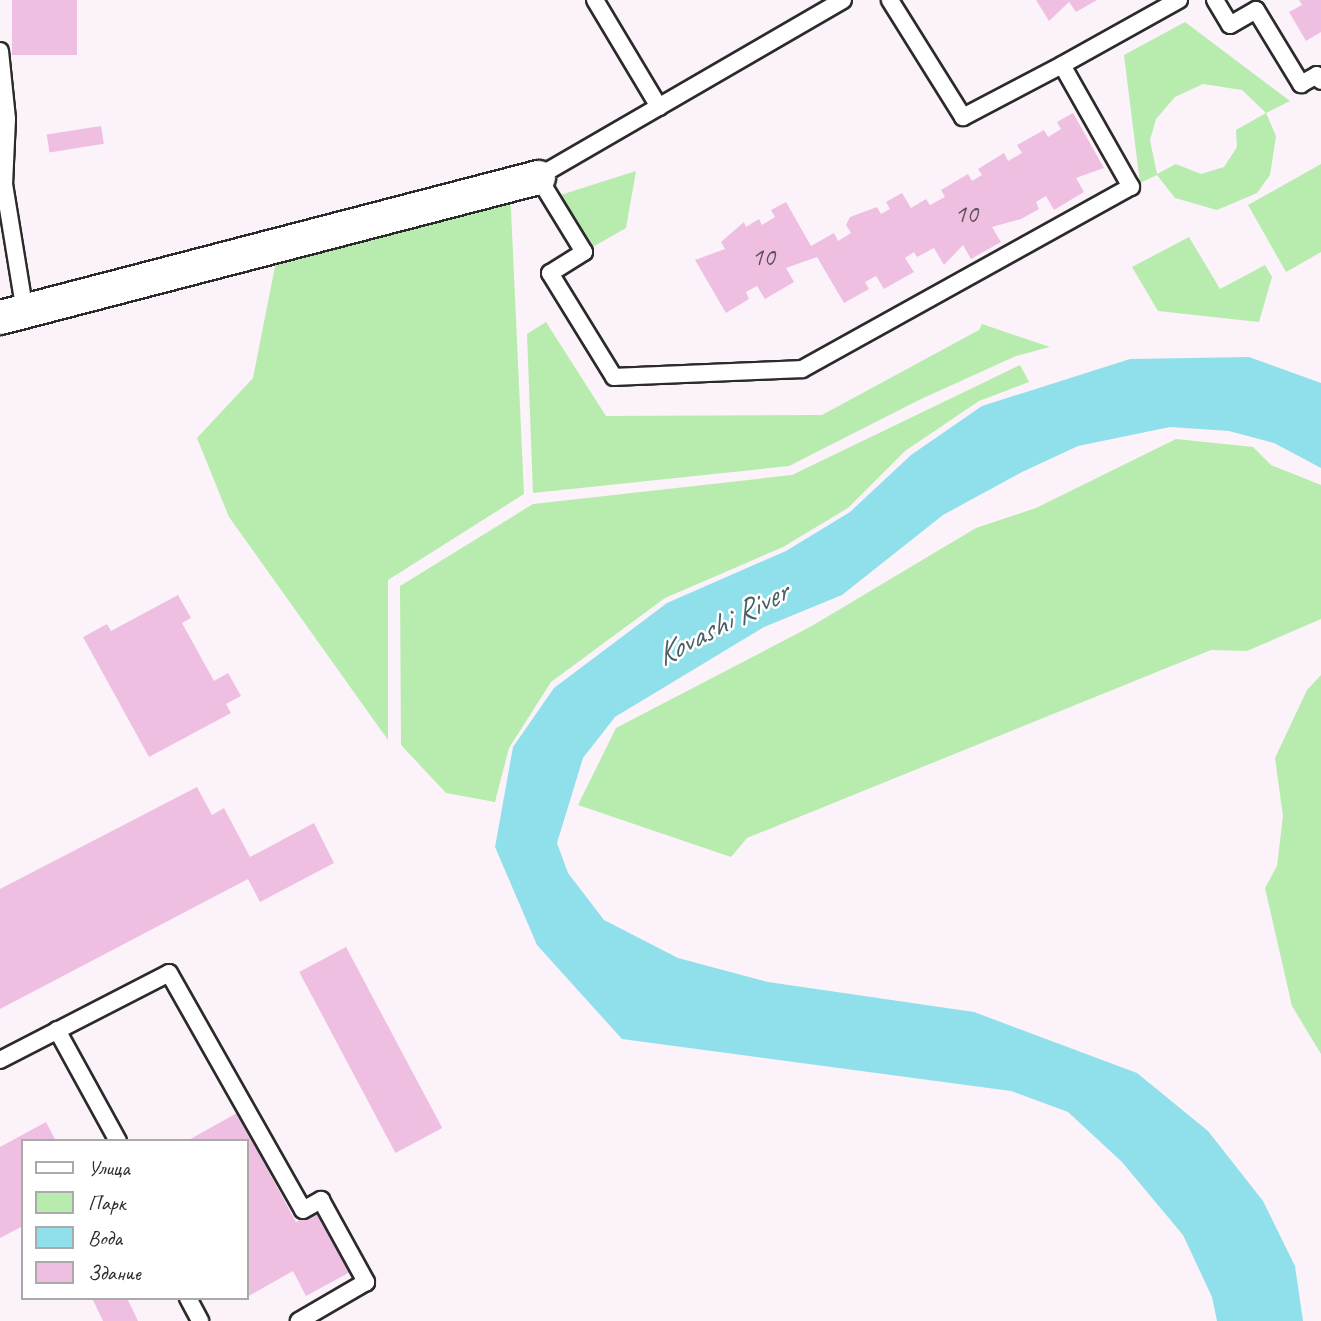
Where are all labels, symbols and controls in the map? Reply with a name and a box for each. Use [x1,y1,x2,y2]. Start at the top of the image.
house number: 10 [954,198,978,230]
house number: 10 [751,241,775,273]
water label: Kovashi River [649,573,795,675]
legend [21,1139,248,1300]
text: Улица [88,1155,130,1181]
text: Парк [88,1190,125,1216]
text: Вода [88,1225,122,1251]
text: Здание [88,1260,141,1286]

